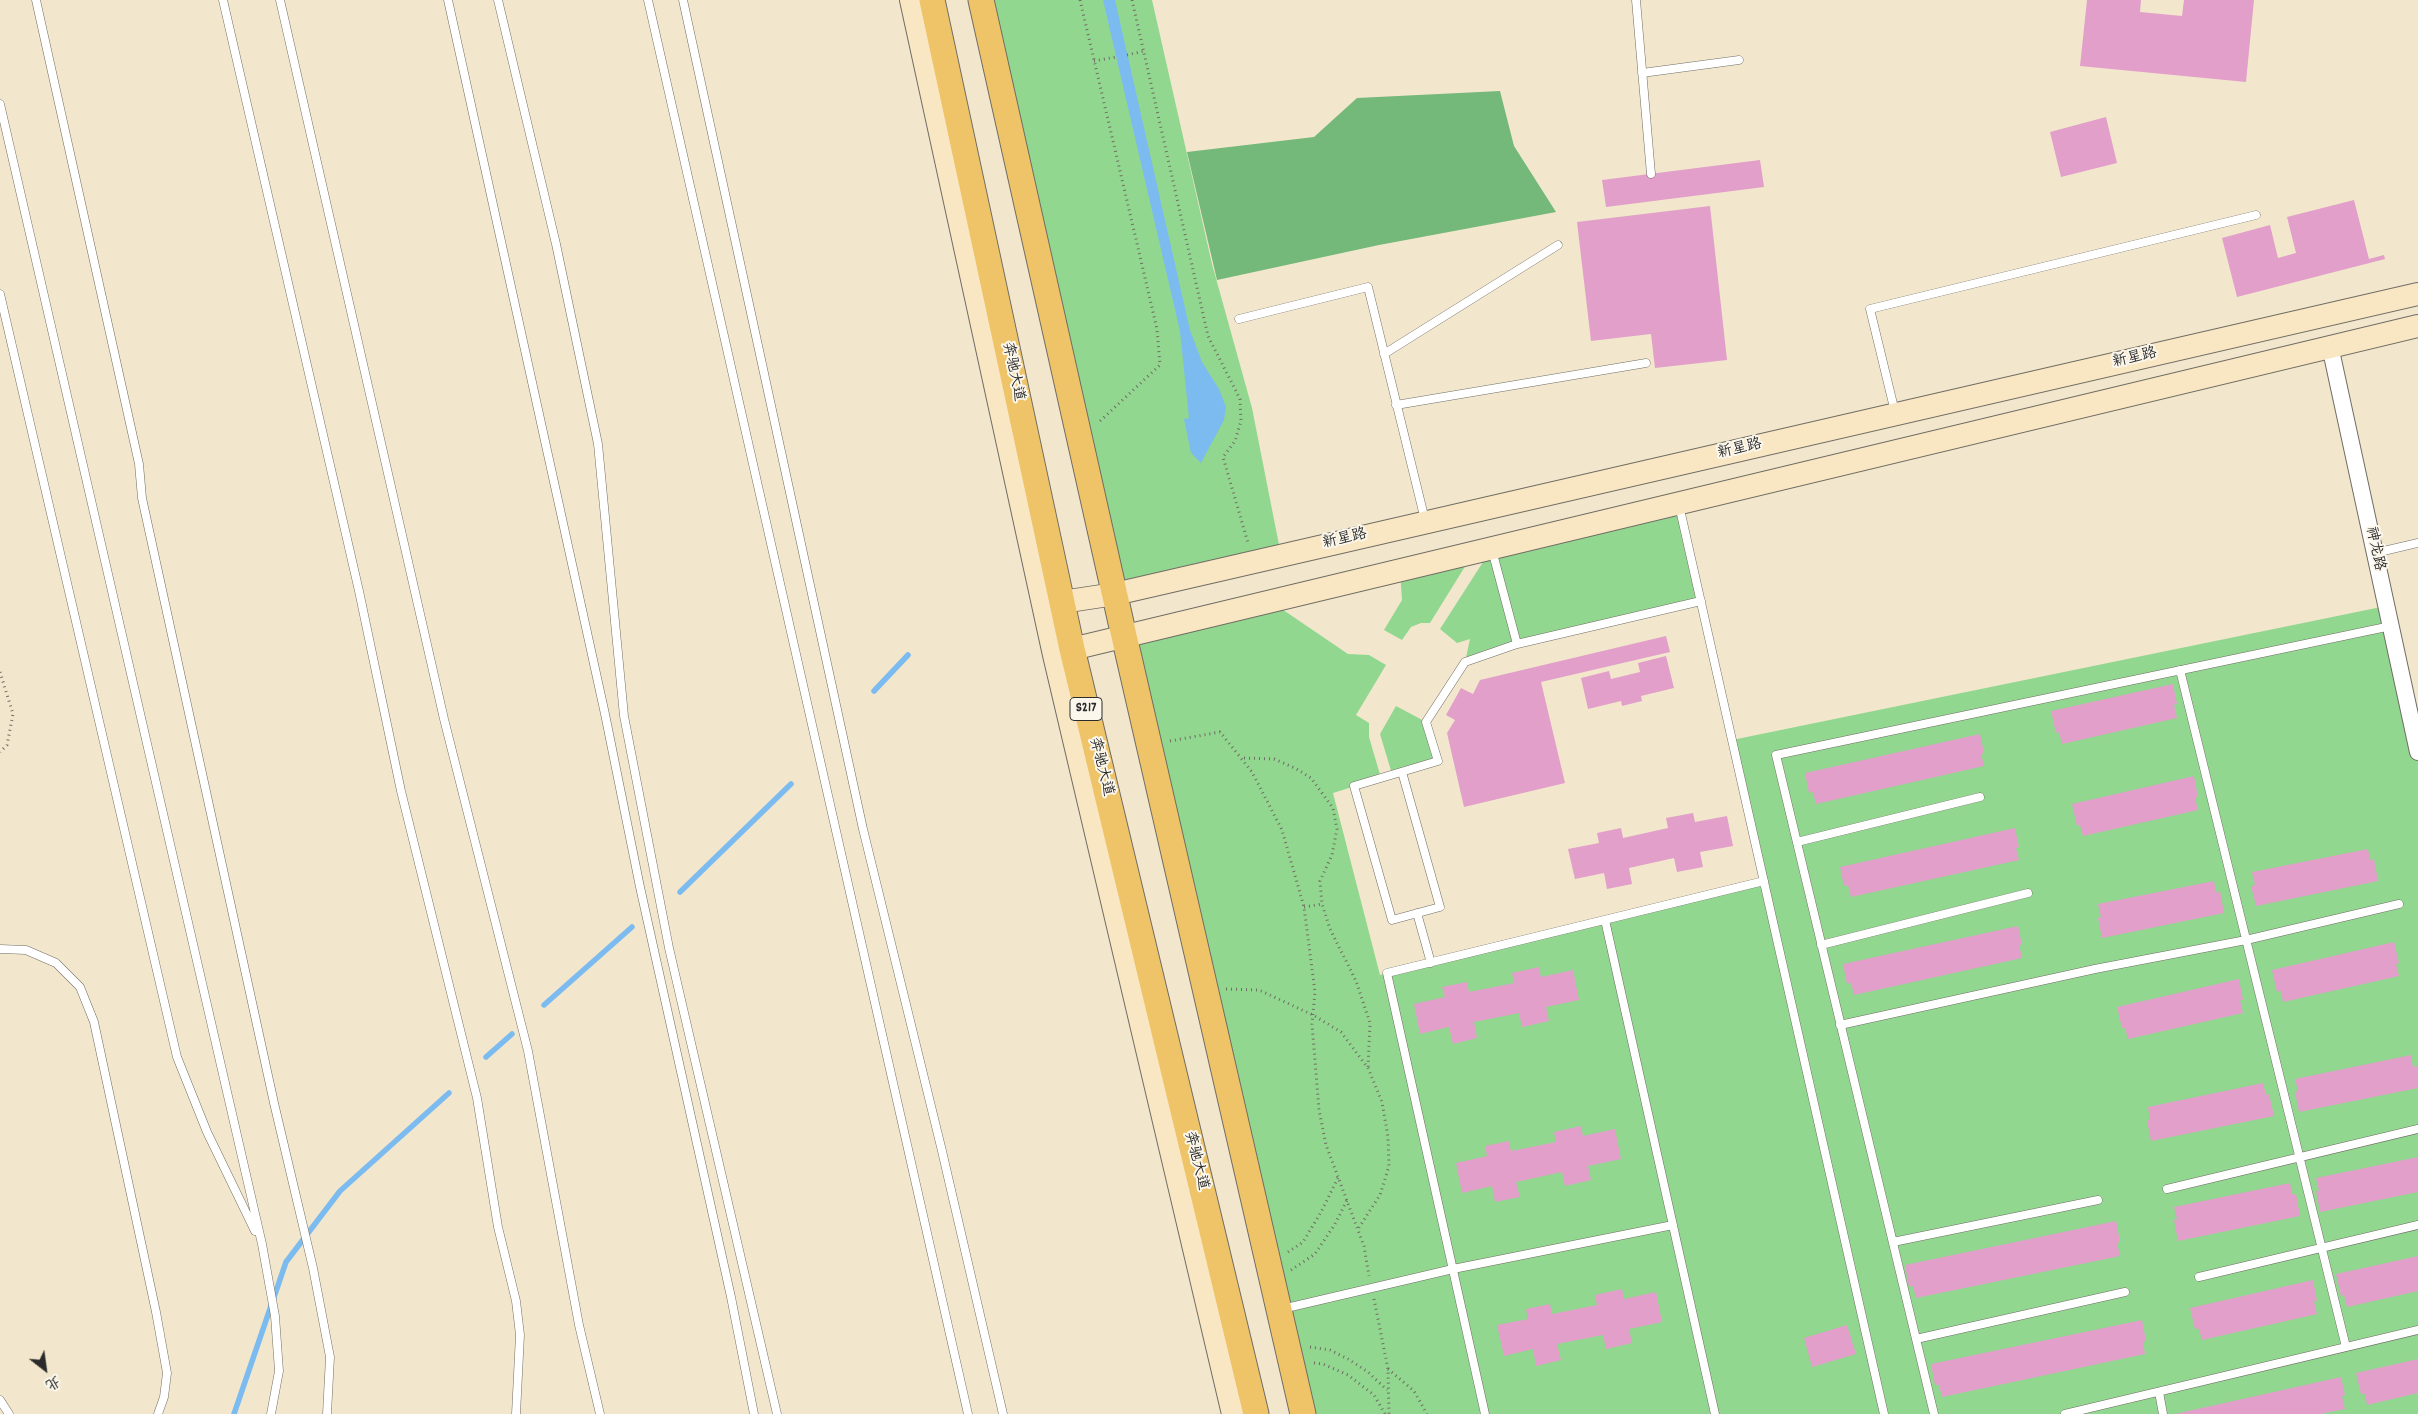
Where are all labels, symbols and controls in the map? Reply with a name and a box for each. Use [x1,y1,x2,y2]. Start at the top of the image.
street label: 奔驰大道 [997,341,1027,403]
street label: 新星路 [2111,345,2159,373]
street label: 新星路 [1716,436,1764,464]
street label: 神龙路 [2361,525,2387,573]
street label: 新星路 [1321,526,1369,554]
road number: S217 [1070,698,1102,721]
street label: 奔驰大道 [1084,736,1116,798]
street label: 奔驰大道 [1179,1130,1211,1192]
north arrow [20,1344,70,1394]
text: 北 [41,1370,64,1394]

